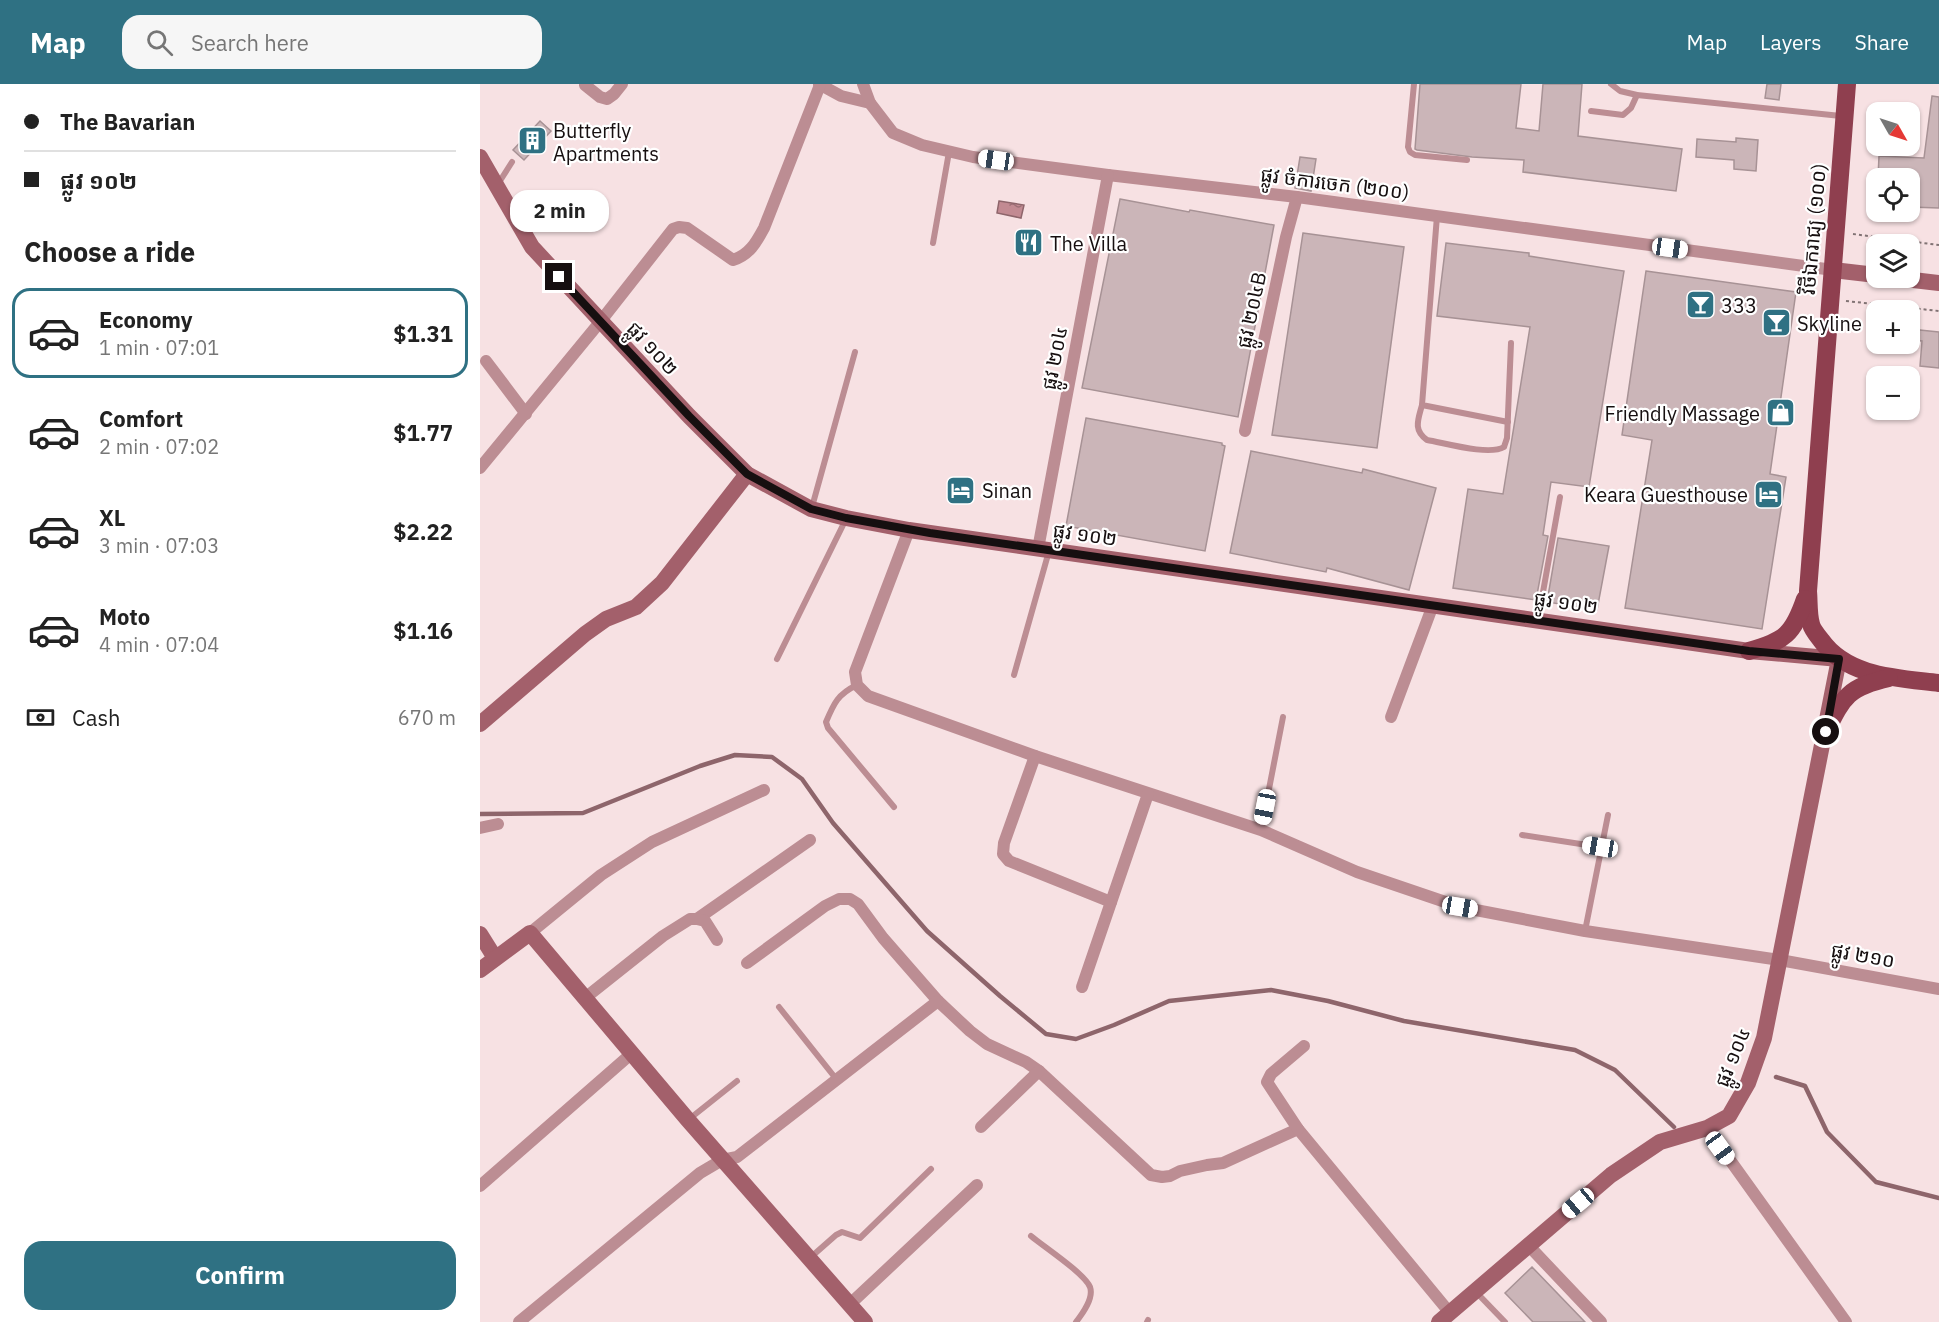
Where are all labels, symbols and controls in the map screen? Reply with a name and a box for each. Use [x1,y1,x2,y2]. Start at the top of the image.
search box [122,15,542,69]
text: Map [30,24,86,61]
icon: search [143,26,176,59]
text: Search here [191,28,309,57]
text: Map [1687,28,1727,56]
text: Layers [1760,28,1822,56]
text: Share [1855,28,1909,56]
north arrow [1866,102,1920,156]
map controls [1866,102,1920,420]
text: The Bavarian [60,107,195,136]
place label: Butterfly Apartments [553,117,659,167]
building icon: Butterfly Apartments [516,125,548,157]
car [977,149,1015,171]
street label: ផ្លូវ ចំការចេក (២០០) [1258,160,1411,211]
street label: វិថីឯករាជ្យ (១០០) [1794,162,1832,296]
text: ផ្លូវ ១០២ [60,166,137,195]
button: locate [1866,168,1920,222]
callout: 2 min [509,190,608,232]
text: 2 min [533,197,586,224]
restaurant icon: The Villa [1013,227,1045,259]
place label: The Villa [1050,230,1127,257]
text: Choose a ride [24,234,195,269]
button: layers [1866,234,1920,288]
car [1651,237,1689,259]
route end [545,263,572,290]
street label: ផ្លូវ ២០៤B [1230,269,1278,352]
bar icon: 333 [1684,289,1716,321]
place label: 333 [1721,292,1757,319]
button: + [1866,300,1920,354]
text: Economy [99,305,193,334]
icon: car [27,306,81,360]
bar icon: Skyline [1760,307,1792,339]
place label: Skyline [1797,310,1862,337]
street label: ផ្លូវ ១០២ [617,315,685,385]
text: $1.31 [393,319,453,348]
street label: ផ្លូវ ២០៤ [1035,324,1079,393]
text: 1 min · 07:01 [99,334,219,361]
button: − [1866,366,1920,420]
shop icon: Friendly Massage [1765,397,1797,429]
place label: Friendly Massage [1605,400,1760,427]
text: Comfort [99,404,183,433]
icon: car [27,405,81,459]
text: $1.77 [393,418,453,447]
text: 2 min · 07:02 [99,433,219,460]
hotel icon: Sinan [945,474,977,506]
place label: Sinan [982,477,1032,504]
hotel icon: Keara Guesthouse [1753,478,1785,510]
place label: Keara Guesthouse [1584,481,1748,508]
text: XL [99,503,125,532]
icon: car [27,504,81,558]
street label: ផ្លូវ ១០២ [1050,516,1119,558]
text: $2.22 [393,517,453,546]
text: 3 min · 07:03 [99,532,219,559]
street label: ផ្លូវ ១០២ [1531,584,1600,626]
text: Moto [99,602,150,631]
icon: car [27,603,81,657]
text: $1.16 [393,616,453,645]
text: 4 min · 07:04 [99,631,219,658]
icon: cash [24,701,57,734]
text: Cash [72,703,121,732]
text: 670 m [398,704,456,731]
route start [1812,718,1839,745]
car [1253,788,1277,826]
car [1581,835,1619,859]
car [1441,895,1479,919]
street label: ផ្លូវ ២១០ [1828,936,1897,980]
street label: ផ្លូវ ១០៤ [1708,1023,1762,1093]
car [1702,1128,1738,1168]
car [1558,1185,1598,1221]
button: Confirm [24,1241,456,1310]

